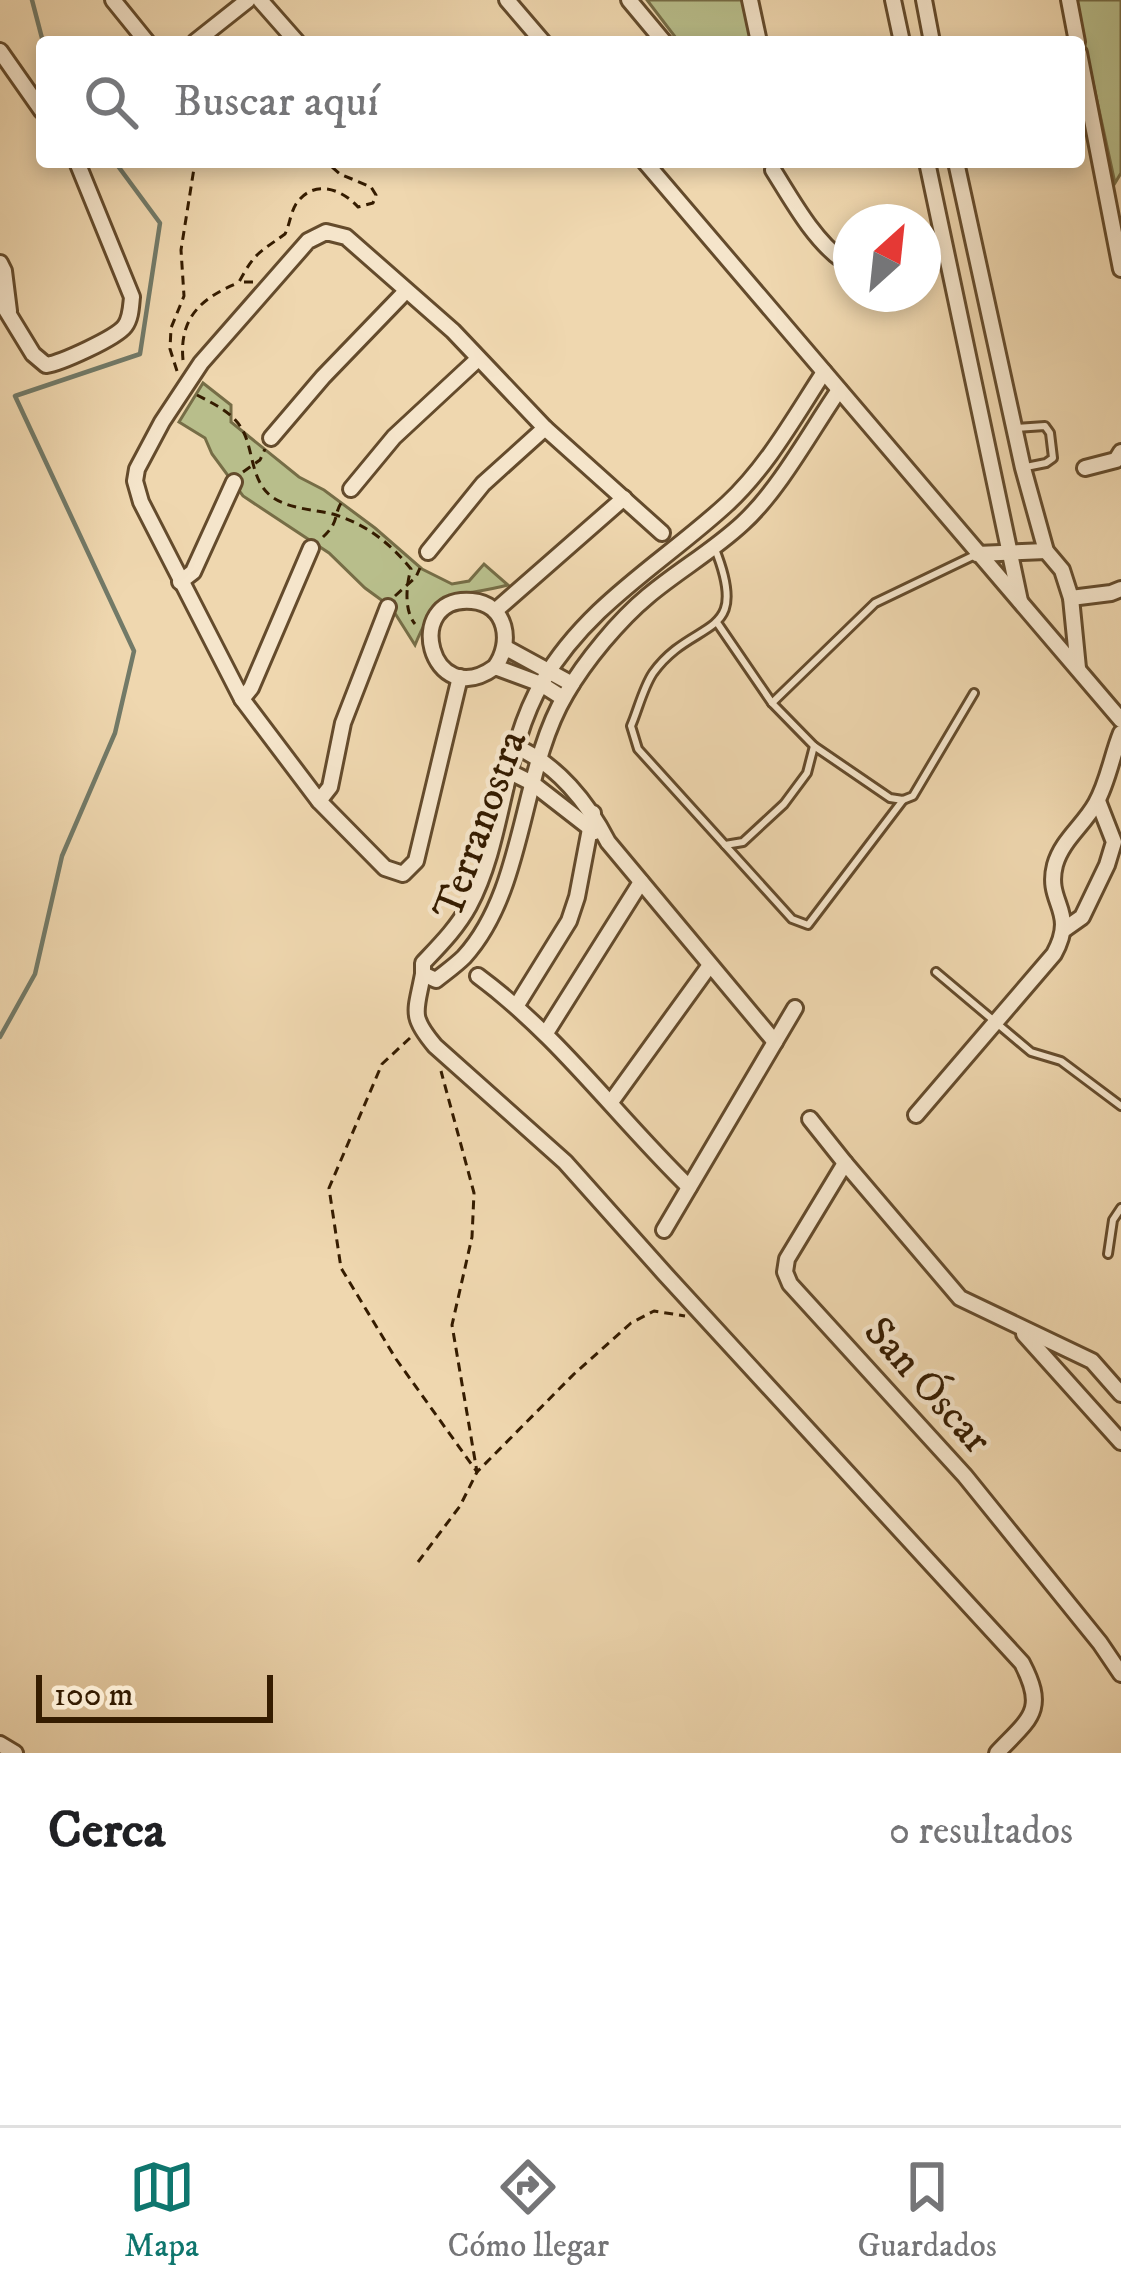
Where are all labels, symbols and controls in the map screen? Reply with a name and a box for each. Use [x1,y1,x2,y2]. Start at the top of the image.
search box [36,36,1085,168]
icon: search [78,69,144,135]
text: Buscar aquí [174,74,379,130]
north arrow [833,204,941,312]
street label: Terranostra [423,723,539,927]
street label: San Óscar [852,1306,1003,1465]
scale bar [36,1669,273,1722]
text: 100 m [54,1675,133,1716]
text: Cerca [48,1799,165,1863]
text: 0 resultados [889,1807,1073,1856]
tab: Mapa [124,2154,199,2267]
tab: Cómo llegar [447,2154,609,2267]
tab: Guardados [858,2154,997,2267]

